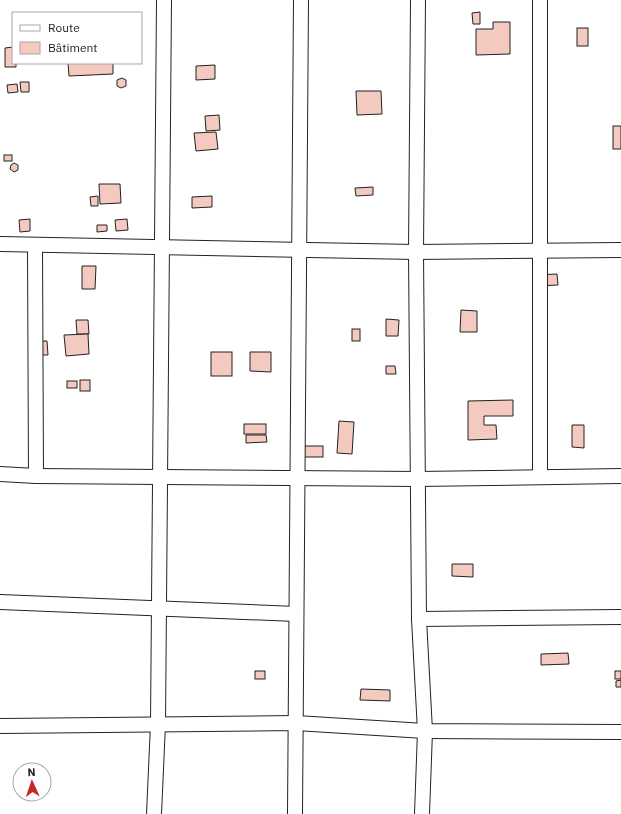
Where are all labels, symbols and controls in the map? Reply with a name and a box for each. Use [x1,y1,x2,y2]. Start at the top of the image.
legend [12,12,142,64]
text: Route [48,20,80,35]
text: Bâtiment [48,40,98,55]
north arrow [12,762,52,802]
text: N [27,765,36,779]

